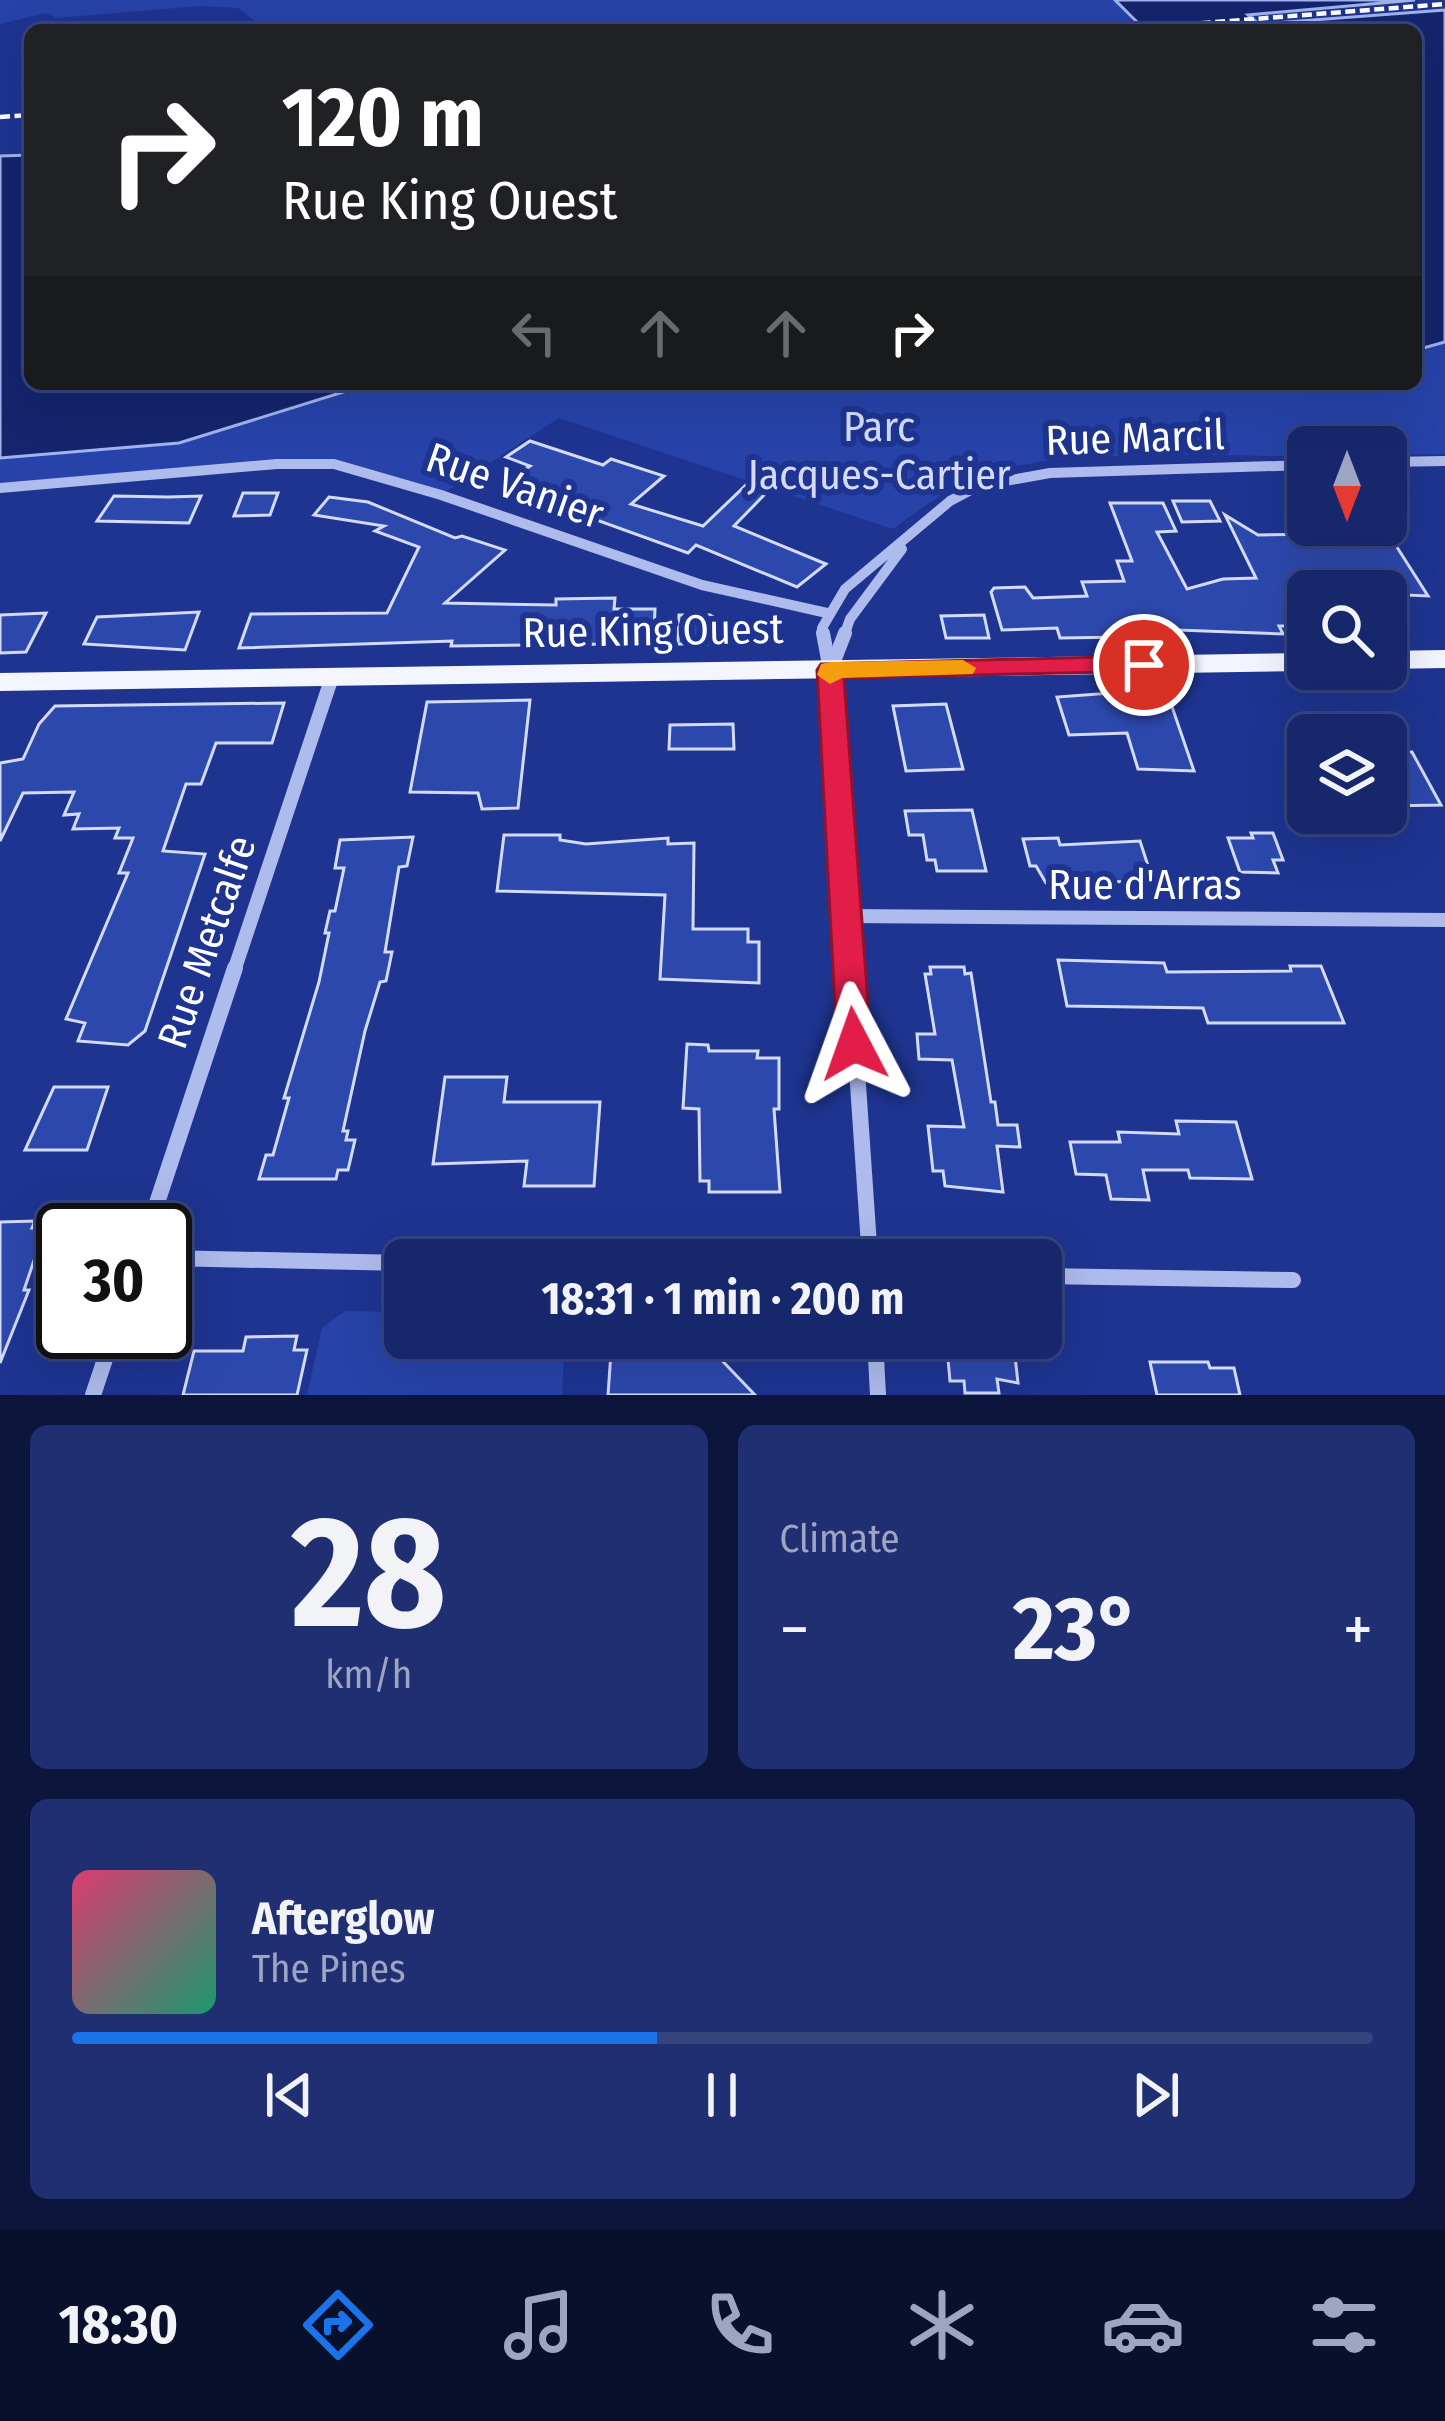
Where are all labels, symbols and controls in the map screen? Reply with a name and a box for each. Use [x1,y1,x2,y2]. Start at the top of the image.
text: 120 m [282,67,484,168]
icon: right [84,72,240,228]
text: Rue King Ouest [282,169,617,233]
icon: left [501,300,567,366]
icon: ahead [627,300,693,366]
icon: ahead [753,300,819,366]
icon: right [879,300,945,366]
park label: Parc Jacques-Cartier [747,402,1011,500]
street label: Rue Marcil [1045,410,1225,466]
north arrow [1287,426,1407,546]
map controls [1287,426,1407,834]
street label: Rue Vanier [420,432,610,540]
button: search [1287,570,1407,690]
street label: Rue King Ouest [522,604,784,658]
pin [1093,614,1195,716]
icon: arrive [1111,632,1177,698]
button: layers [1287,714,1407,834]
street label: Rue Metcalfe [147,829,267,1055]
street label: Rue d'Arras [1048,860,1242,910]
position arrow [791,981,917,1107]
speed limit sign: 30 [36,1203,192,1359]
text: 18:31 · 1 min · 200 m [542,1272,904,1326]
text: 28 [291,1480,446,1667]
text: Climate [780,1516,900,1562]
text: 23° [1013,1575,1139,1683]
text: − [780,1590,809,1669]
text: + [1343,1590,1373,1669]
text: km/h [325,1652,412,1698]
text: Afterglow [252,1892,434,1946]
text: The Pines [252,1946,406,1992]
icon: previous [256,2062,322,2128]
icon: pause [689,2062,755,2128]
icon: next [1123,2062,1189,2128]
icon: directions [296,2283,380,2367]
icon: music [497,2283,581,2367]
icon: phone [698,2283,782,2367]
icon: climate [900,2283,984,2367]
icon: car [1101,2283,1185,2367]
icon: filters [1302,2283,1386,2367]
text: 18:30 [59,2293,178,2357]

